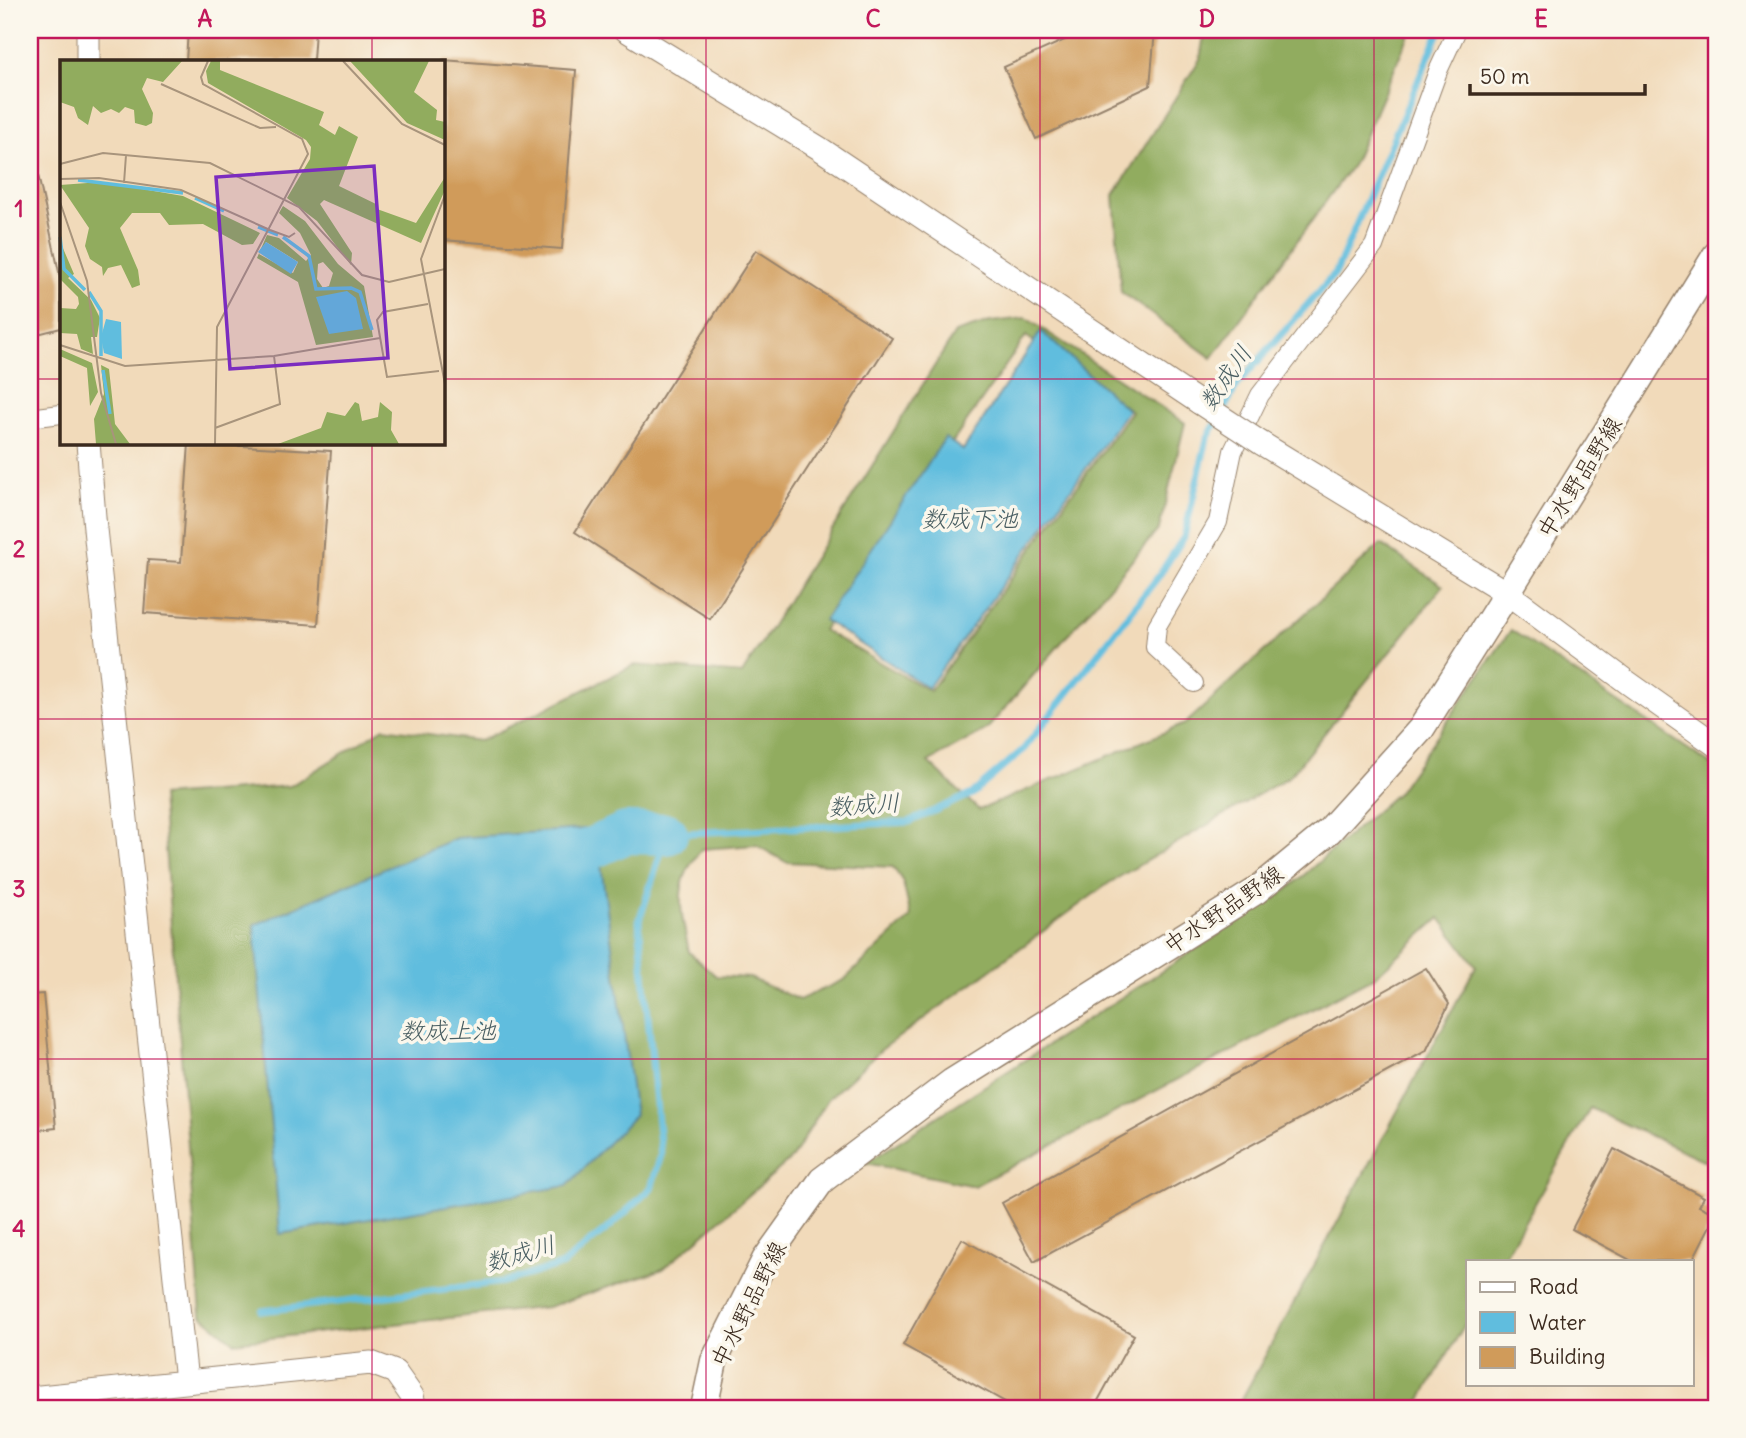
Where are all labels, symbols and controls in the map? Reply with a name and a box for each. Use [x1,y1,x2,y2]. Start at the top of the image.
text: A [198,4,213,33]
text: B [531,4,547,33]
text: C [865,4,881,33]
text: D [1199,4,1215,33]
text: E [1534,4,1548,33]
scale bar [1470,52,1644,96]
inset map [60,60,444,444]
text: 50 m [1480,63,1529,90]
text: 1 [14,194,24,223]
water label: 数成川 [1192,339,1258,415]
street label: 中水野品野線 [1530,411,1628,543]
water label: 数成下池 [922,503,1019,533]
text: 2 [13,534,26,563]
water label: 数成川 [827,787,901,821]
street label: 中水野品野線 [1158,858,1288,960]
text: 3 [12,874,26,903]
water label: 数成上池 [400,1015,497,1045]
text: 4 [12,1214,26,1243]
water label: 数成川 [481,1229,559,1277]
street label: 中水野品野線 [704,1236,792,1372]
legend [1466,1260,1694,1386]
text: Road [1529,1273,1578,1300]
text: Water [1529,1309,1587,1336]
text: Building [1529,1343,1605,1370]

